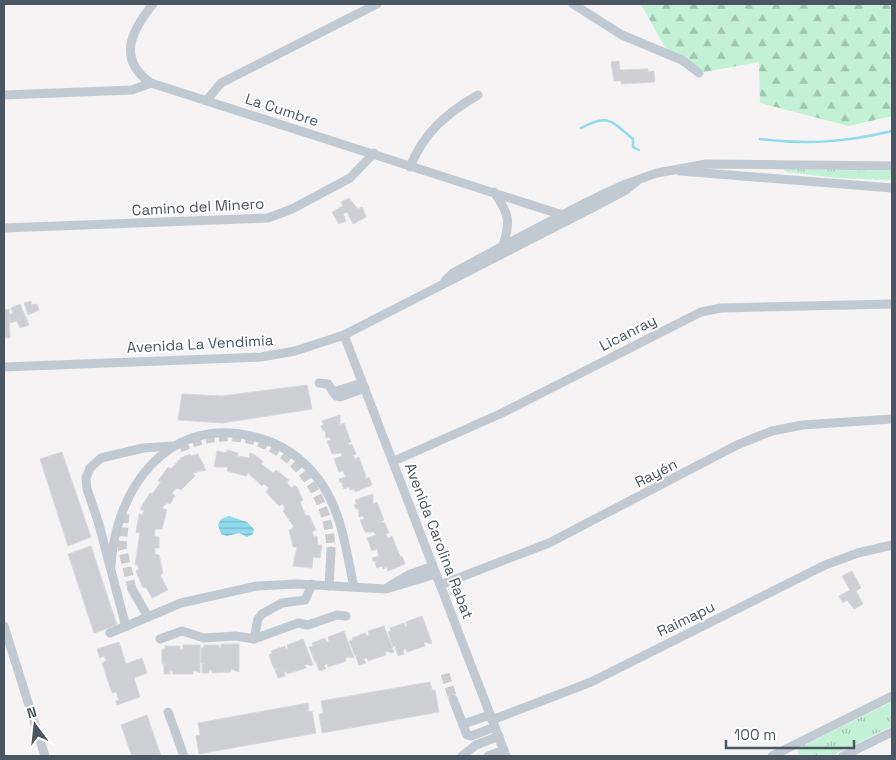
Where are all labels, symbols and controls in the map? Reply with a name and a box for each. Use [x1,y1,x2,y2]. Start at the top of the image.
street label: La Cumbre [243,89,321,130]
street label: Camino del Minero [131,194,265,219]
street label: Licanray [596,310,660,355]
street label: Avenida La Vendimia [126,330,274,357]
street label: Rayén [631,454,680,491]
street label: Avenida Carolina Rabat [401,460,478,622]
street label: Raimapu [654,596,718,641]
north arrow [10,700,60,750]
text: N [25,703,39,722]
scale bar [726,718,854,750]
text: 100 m [734,725,776,744]

